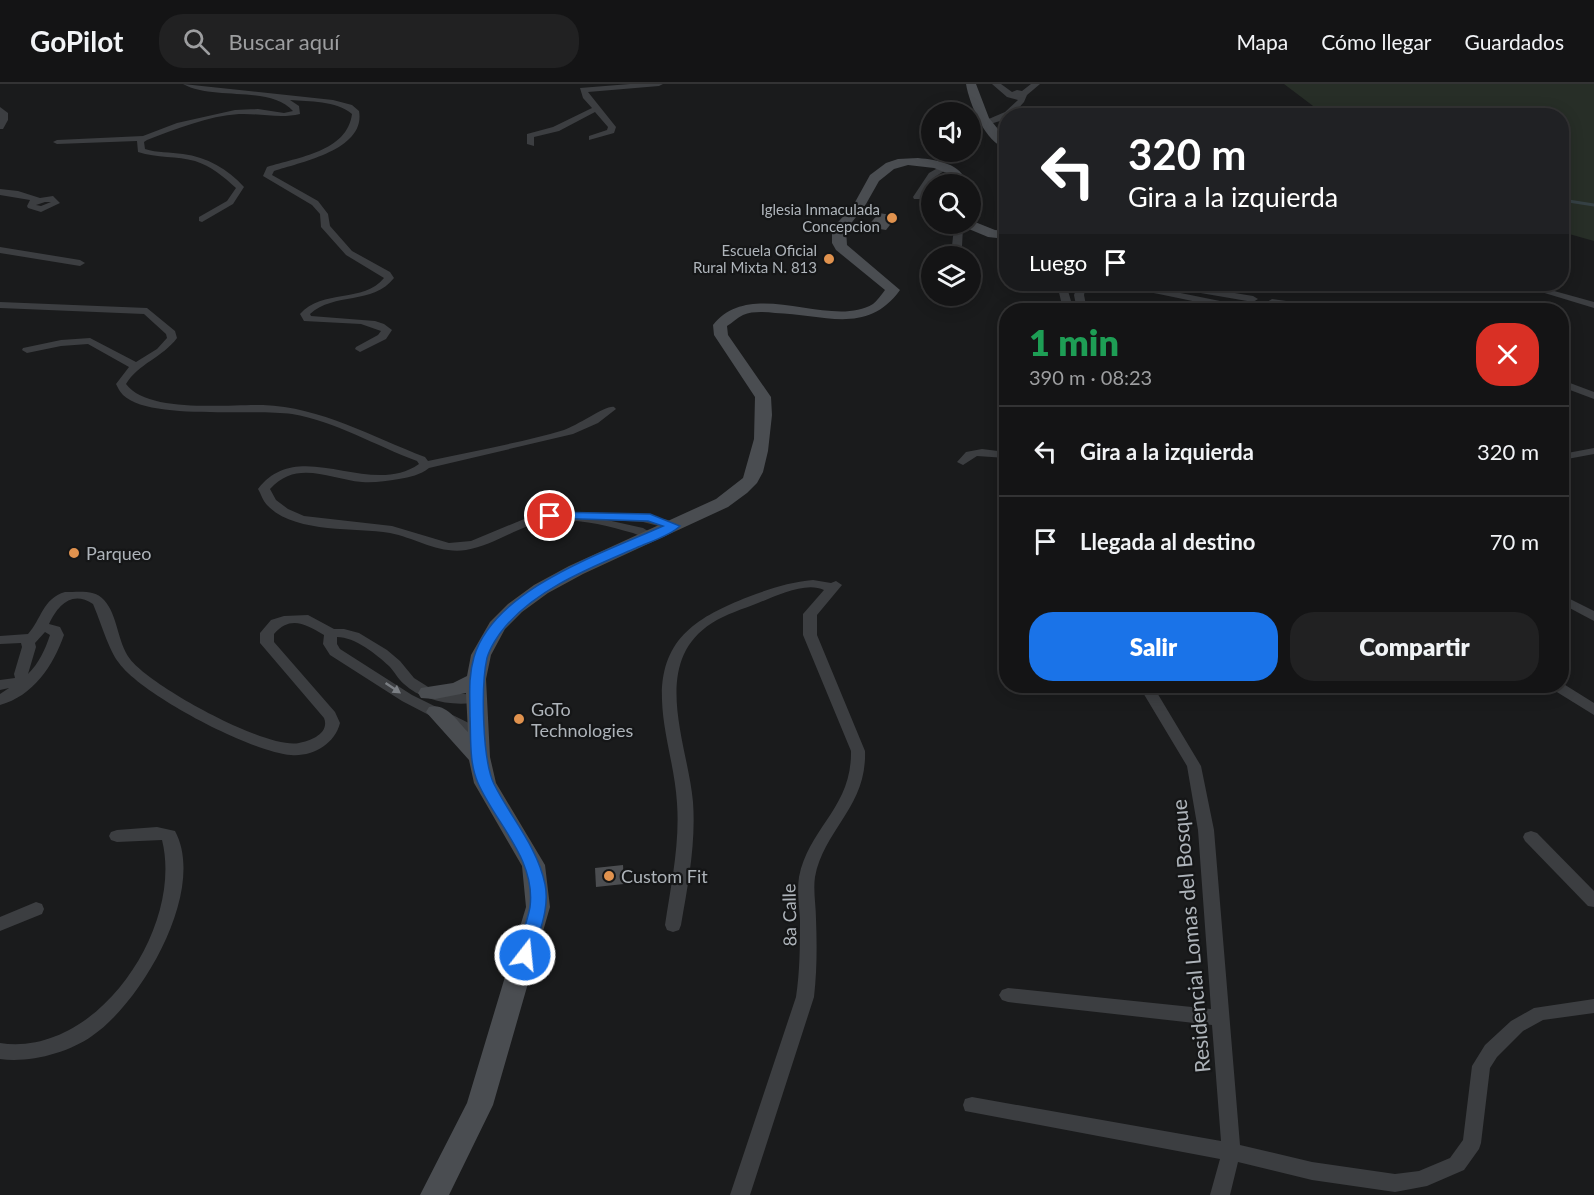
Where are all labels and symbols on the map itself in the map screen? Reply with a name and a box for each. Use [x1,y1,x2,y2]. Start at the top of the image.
place label: Iglesia Inmaculada Concepcion [761,200,880,235]
marker: Iglesia Inmaculada Concepcion [885,211,899,225]
place label: Escuela Oficial Rural Mixta N. 813 [693,241,817,276]
marker: Escuela Oficial Rural Mixta N. 813 [822,252,836,266]
pin [524,490,575,541]
place label: Parqueo [86,542,152,564]
marker: Parqueo [67,546,81,560]
one-way arrow [385,683,401,694]
place label: GoTo Technologies [531,698,633,741]
marker: GoTo Technologies [512,712,526,726]
street label: Residencial Lomas del Bosque [1166,798,1214,1074]
place label: Custom Fit [621,865,708,887]
marker: Custom Fit [602,869,616,883]
street label: 8a Calle [777,883,801,947]
position arrow [493,923,557,987]

